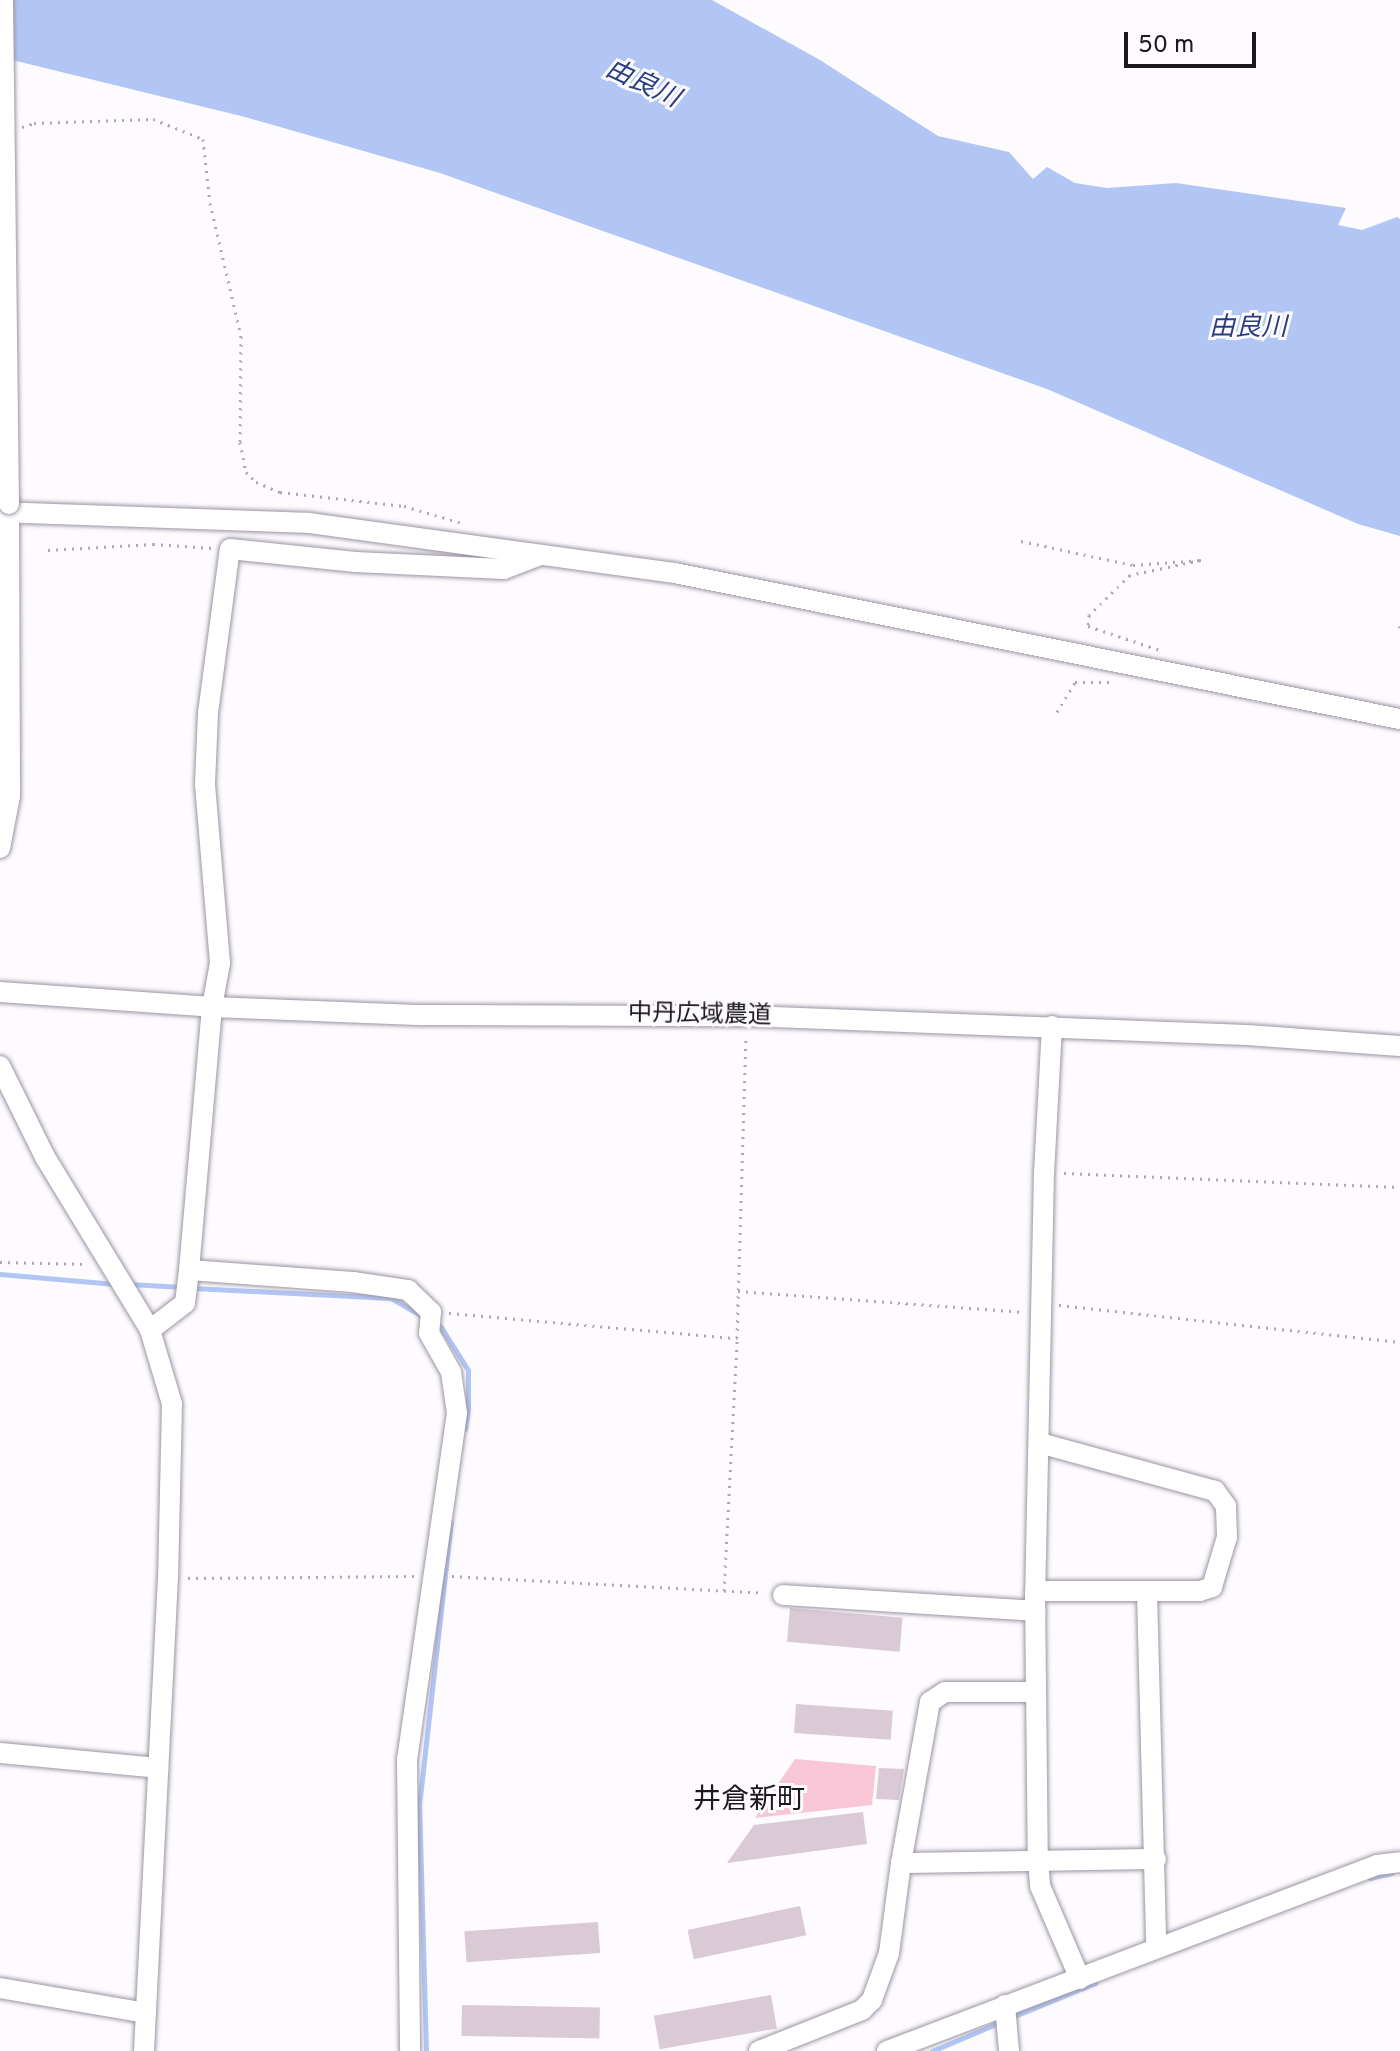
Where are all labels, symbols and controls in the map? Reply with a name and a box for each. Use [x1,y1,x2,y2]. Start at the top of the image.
scale bar [1128,16,1260,66]
text: 50 m [1138,31,1194,61]
water label: 由良川 [600,54,684,116]
water label: 由良川 [1209,313,1287,345]
street label: 中丹広域農道 [628,1000,772,1032]
district label: 井倉新町 [693,1784,805,1818]

